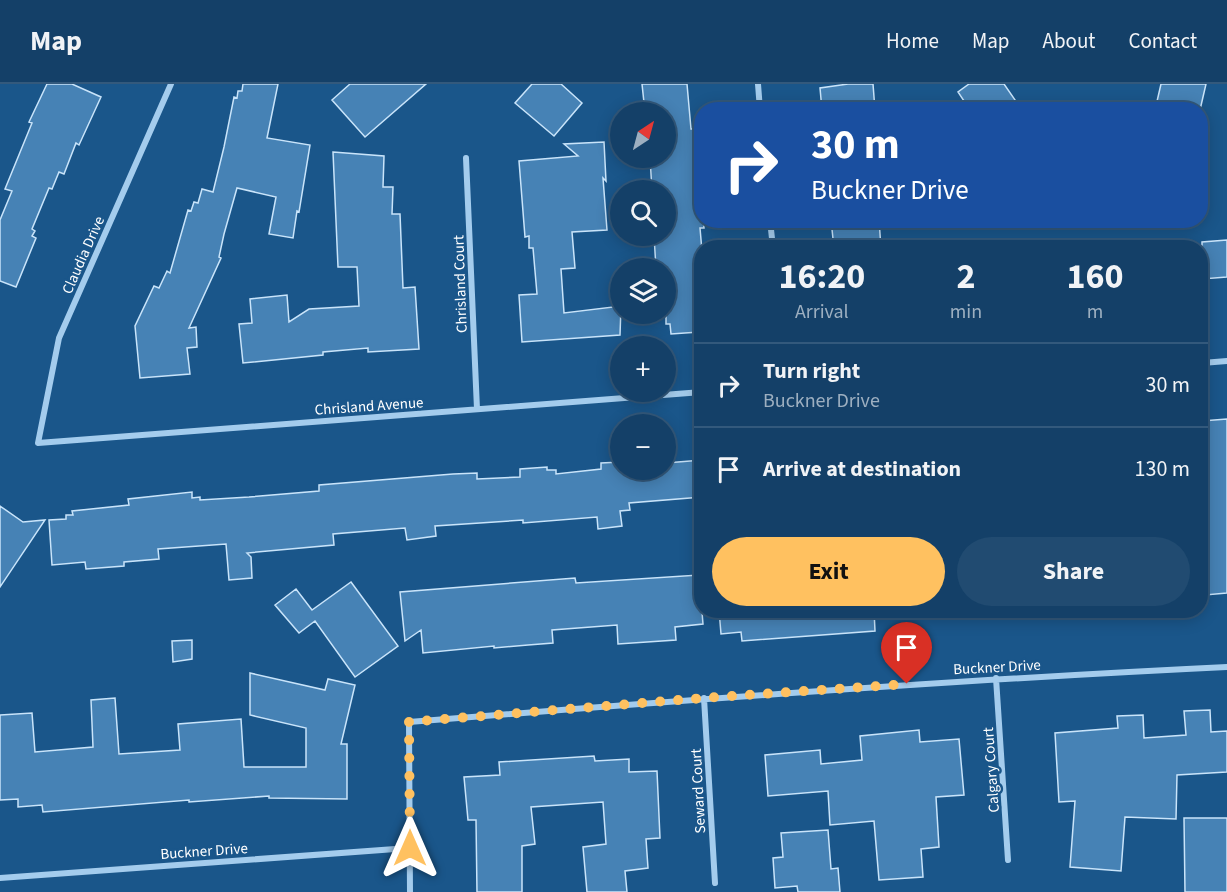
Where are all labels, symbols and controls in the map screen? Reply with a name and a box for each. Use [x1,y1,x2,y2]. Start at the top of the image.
text: Map [30,21,82,61]
text: Home [886,26,939,56]
text: Map [972,26,1010,56]
text: About [1043,26,1095,56]
text: Contact [1128,26,1197,56]
north arrow [610,102,676,168]
map controls [610,102,676,480]
text: 30 m [811,115,900,175]
icon: right [712,126,790,204]
text: Buckner Drive [811,171,969,210]
button: search [610,180,676,246]
street label: Claudia Drive [57,213,110,297]
street label: Chrisland Court [448,235,473,333]
text: 16:20 [778,251,865,302]
text: 2 [956,251,975,302]
text: 160 [1067,251,1124,302]
button: layers [610,258,676,324]
text: Arrival [795,298,849,326]
text: min [950,298,982,326]
text: m [1087,298,1103,326]
button: + [610,336,676,402]
text: Turn right [763,355,860,387]
icon: right [712,369,745,402]
text: 30 m [1145,369,1190,401]
text: Buckner Drive [763,387,880,415]
street label: Chrisland Avenue [314,392,424,421]
button: − [610,414,676,480]
icon: arrive [712,453,745,486]
text: Arrive at destination [763,453,961,485]
text: 130 m [1135,453,1190,485]
button: Exit [712,537,945,606]
button: Share [957,537,1190,606]
pin [881,622,932,684]
icon: arrive [890,631,923,664]
street label: Buckner Drive [953,655,1041,680]
street label: Calgary Court [978,727,1005,813]
street label: Seward Court [686,748,711,834]
position arrow [378,816,442,880]
street label: Buckner Drive [160,838,248,865]

